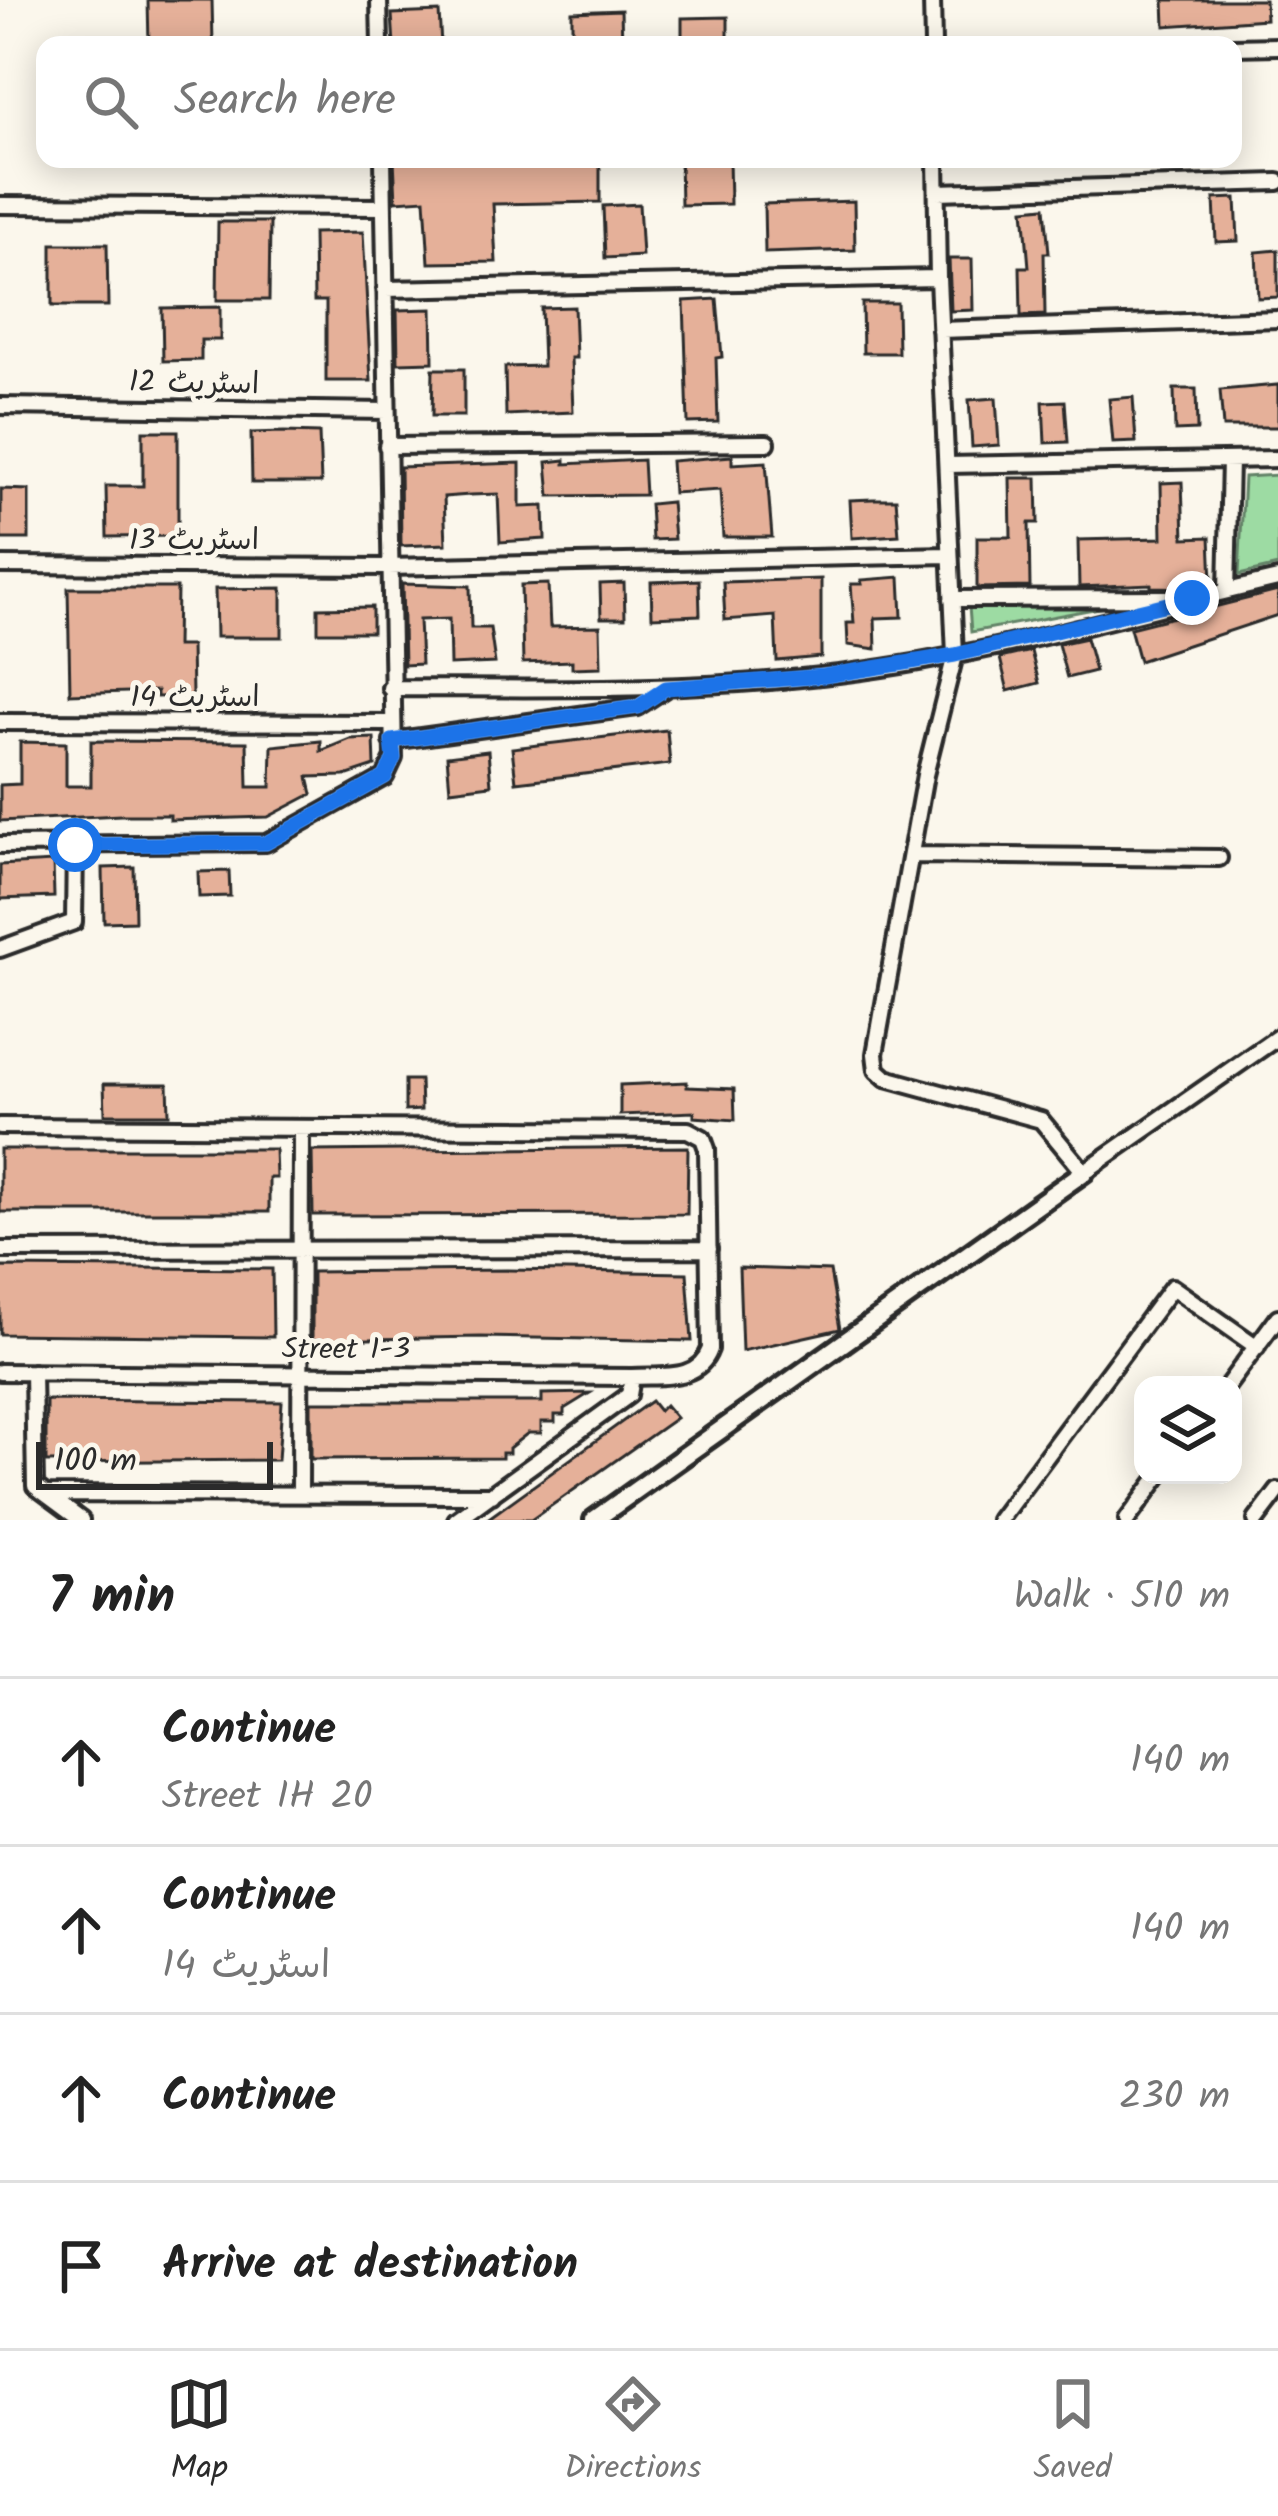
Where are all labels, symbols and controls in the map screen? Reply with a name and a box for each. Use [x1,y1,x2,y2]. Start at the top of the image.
search box [36,36,1242,168]
text: Search here [174,66,396,138]
icon: search [78,69,144,135]
street label: اسٹریٹ 12 [128,359,260,409]
street label: اسٹریٹ 13 [129,517,259,565]
route end [1165,571,1219,625]
street label: اسٹریٹ 14 [130,674,260,722]
route start [48,818,102,872]
street label: Street 1-3 [282,1326,410,1374]
map controls [1134,1376,1242,1484]
button: layers [1134,1376,1242,1484]
scale bar [36,1436,273,1489]
text: 100 m [54,1436,137,1489]
text: 7 min [48,1558,175,1639]
text: Walk · 510 m [1013,1567,1230,1629]
text: Continue [162,1695,336,1767]
icon: ahead [48,1729,114,1795]
text: 140 m [1130,1731,1230,1793]
text: Street IH 20 [162,1767,373,1829]
text: Continue [162,1862,336,1934]
icon: ahead [48,1897,114,1963]
text: 140 m [1130,1899,1230,1961]
text: اسٹریٹ 14 [162,1936,330,1998]
text: Continue [162,2062,336,2134]
icon: ahead [48,2065,114,2131]
text: 230 m [1119,2067,1230,2129]
text: Arrive at destination [162,2230,578,2302]
icon: arrive [48,2233,114,2299]
tab: Map [166,2371,232,2496]
tab: Directions [564,2371,701,2496]
tab: Saved [1034,2371,1112,2496]

